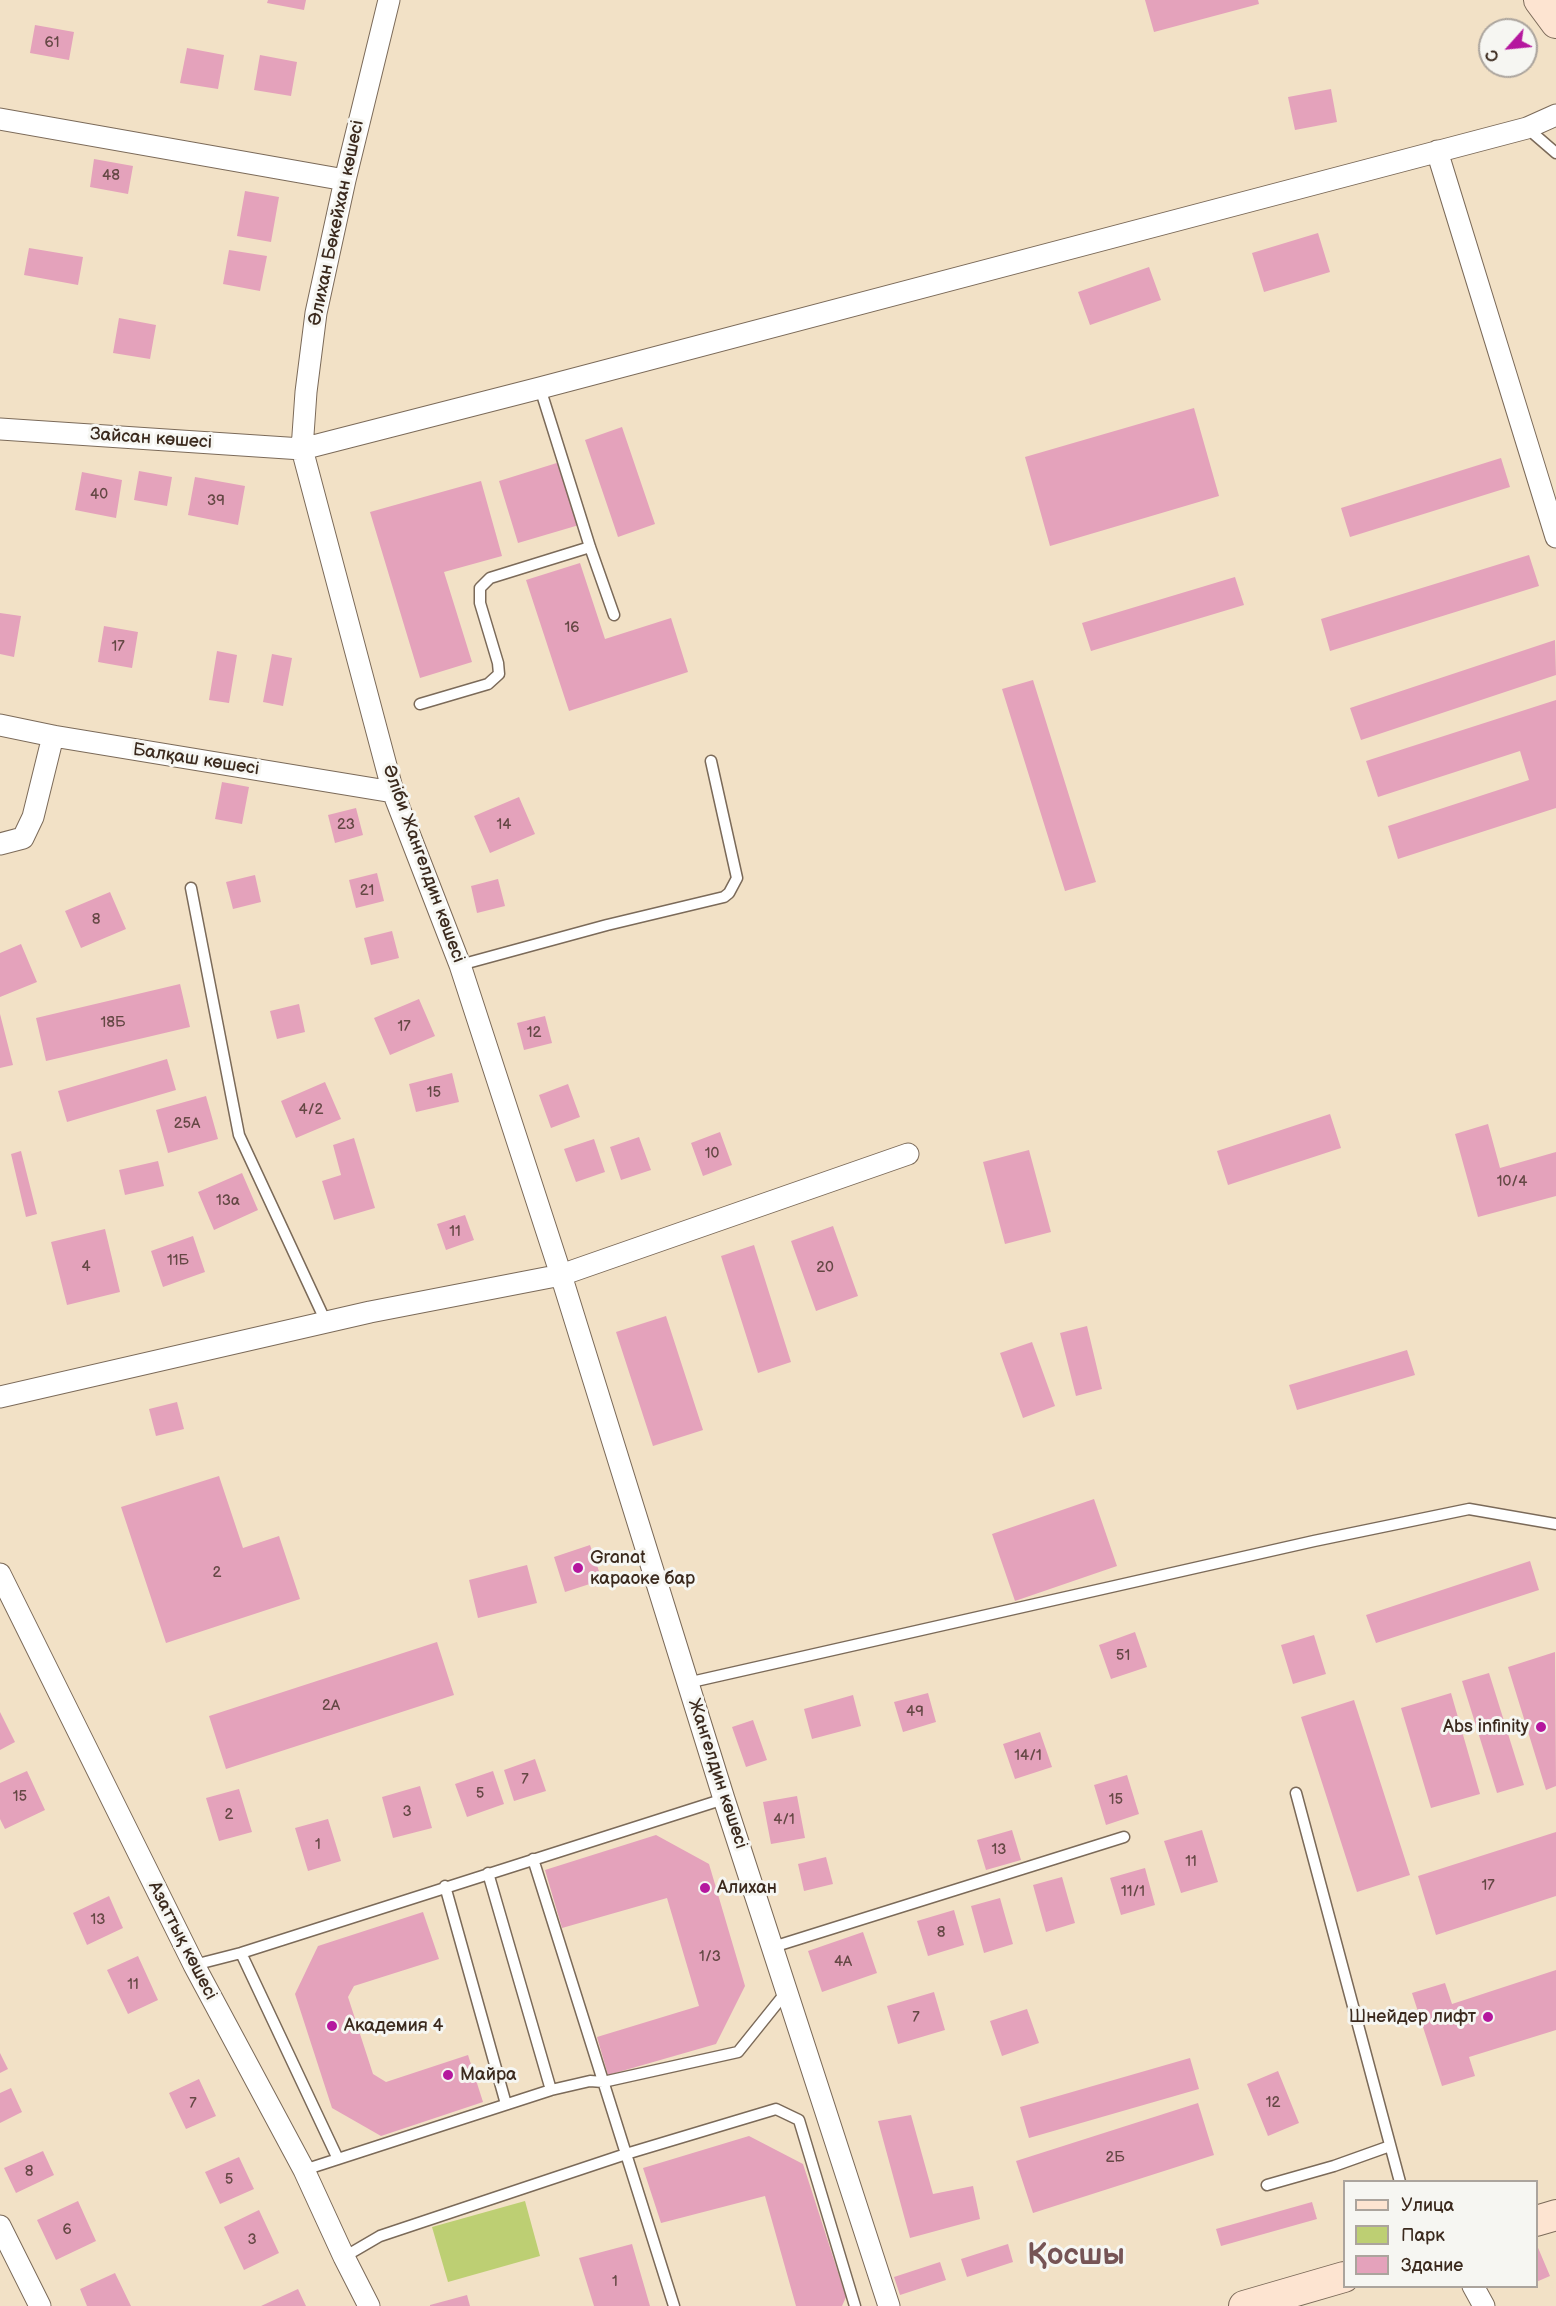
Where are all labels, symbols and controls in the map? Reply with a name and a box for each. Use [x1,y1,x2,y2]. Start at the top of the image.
north arrow [1478,18,1538,78]
house number: 61 [45,34,59,52]
text: С [1482,46,1504,65]
street label: Әлихан Бөкейхан көшесі [305,118,369,328]
house number: 48 [102,167,120,185]
street label: Зайсан көшесі [89,424,213,454]
house number: 40 [90,486,108,504]
house number: 39 [207,492,225,510]
house number: 16 [565,619,579,637]
house number: 17 [111,638,125,656]
street label: Балқаш көшесі [131,739,261,781]
street label: Әліби Жангелдин көшесі [377,762,469,966]
house number: 23 [337,816,355,834]
house number: 14 [497,816,511,834]
house number: 21 [360,882,374,900]
house number: 8 [92,911,100,929]
house number: 18Б [101,1014,125,1032]
house number: 17 [397,1018,411,1036]
house number: 12 [527,1024,541,1042]
house number: 15 [427,1084,441,1102]
house number: 4/2 [299,1101,323,1119]
house number: 25А [174,1115,200,1133]
house number: 10 [705,1145,719,1163]
house number: 10/4 [1497,1173,1527,1191]
house number: 13а [216,1192,240,1210]
house number: 11 [449,1223,461,1241]
house number: 11Б [167,1252,189,1270]
house number: 4 [81,1258,91,1276]
house number: 20 [816,1259,834,1277]
place label: Granat караоке бар [590,1547,695,1590]
marker: Granat караоке бар [571,1561,585,1575]
house number: 2 [213,1564,221,1582]
house number: 51 [1116,1647,1130,1665]
street label: Жангелдин көшесі [683,1696,751,1852]
house number: 2А [322,1697,340,1715]
house number: 49 [906,1703,924,1721]
place label: Abs infinity [1443,1716,1529,1738]
marker: Abs infinity [1534,1720,1548,1734]
house number: 14/1 [1014,1747,1042,1765]
house number: 7 [521,1771,529,1789]
house number: 5 [476,1785,484,1803]
house number: 15 [13,1788,27,1806]
house number: 15 [1109,1791,1123,1809]
house number: 3 [402,1803,412,1821]
house number: 2 [225,1806,233,1824]
house number: 4/1 [773,1811,795,1829]
house number: 1 [315,1836,321,1854]
house number: 13 [991,1841,1007,1859]
house number: 11 [1185,1853,1197,1871]
place label: Алихан [717,1877,777,1899]
house number: 17 [1481,1877,1495,1895]
street label: Азаттық көшесі [143,1878,221,2004]
marker: Алихан [698,1881,712,1895]
house number: 11/1 [1121,1883,1145,1901]
house number: 13 [90,1911,106,1929]
house number: 8 [937,1924,945,1942]
house number: 1/3 [699,1948,721,1966]
house number: 4А [834,1953,852,1971]
house number: 11 [127,1976,139,1994]
place label: Шнейдер лифт [1349,2006,1476,2028]
house number: 7 [912,2009,920,2027]
marker: Шнейдер лифт [1481,2010,1495,2024]
place label: Академия 4 [344,2015,444,2037]
marker: Академия 4 [325,2019,339,2033]
place label: Майра [460,2064,517,2086]
marker: Майра [441,2068,455,2082]
house number: 12 [1266,2094,1280,2112]
house number: 7 [189,2095,197,2113]
house number: 2Б [1105,2149,1125,2167]
house number: 8 [25,2163,33,2181]
house number: 5 [225,2171,233,2189]
legend [1343,2180,1538,2288]
text: Улица [1401,2195,1454,2216]
house number: 6 [62,2221,72,2239]
text: Парк [1401,2225,1445,2246]
house number: 3 [247,2231,257,2249]
district label: Қосшы [1027,2238,1125,2274]
text: Здание [1401,2255,1463,2276]
house number: 1 [612,2273,618,2291]

